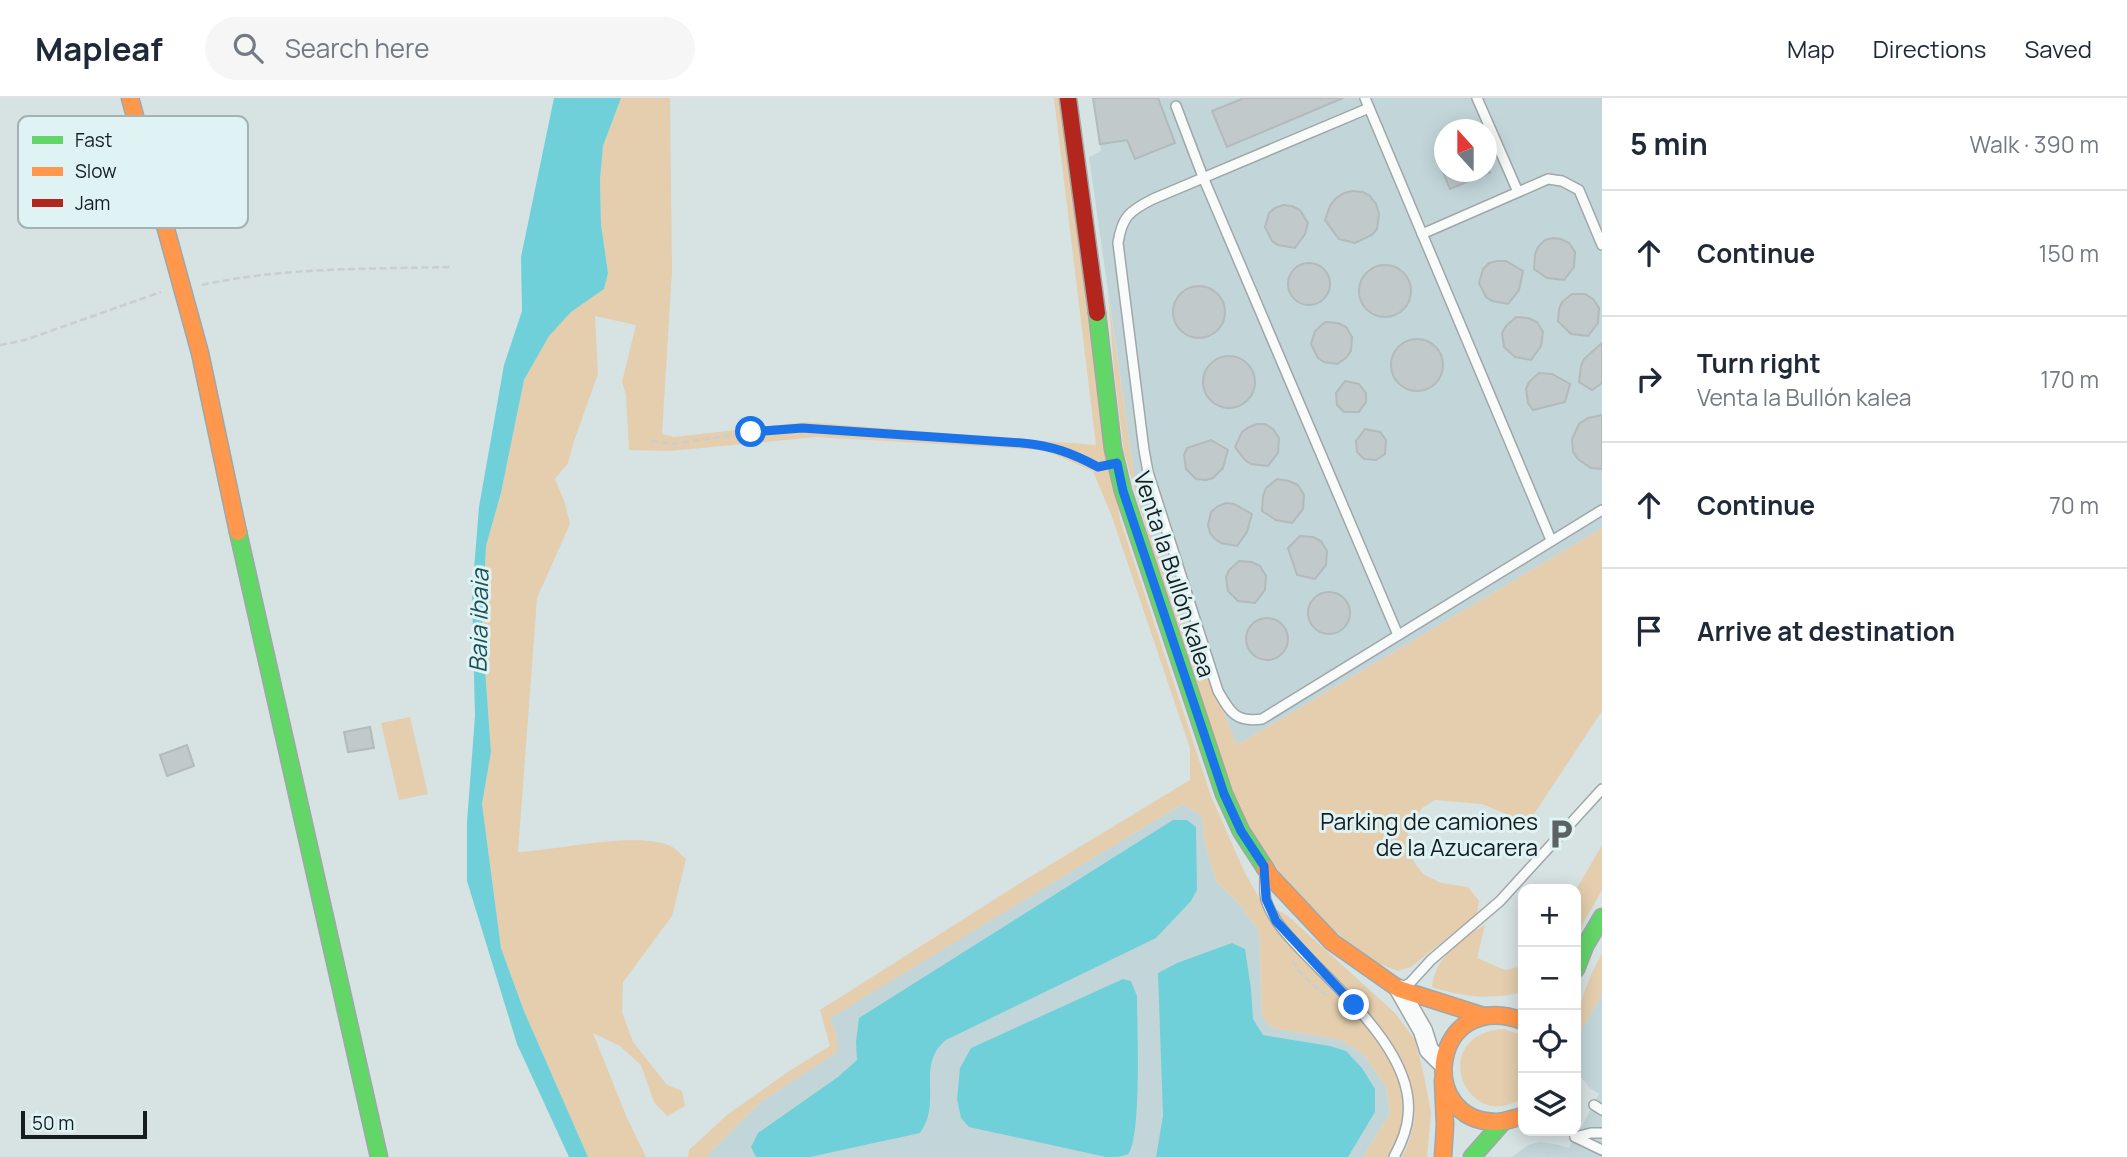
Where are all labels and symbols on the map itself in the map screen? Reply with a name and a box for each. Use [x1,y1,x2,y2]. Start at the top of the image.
legend [18,116,248,228]
north arrow [1434,119,1497,182]
text: Fast [75,127,112,153]
text: Slow [75,158,117,184]
text: Jam [75,190,110,216]
route start [735,416,766,447]
street label: Venta la Bullón kalea [1127,467,1223,681]
water label: Baia ibaia [461,567,495,673]
place label: Parking de camiones de la Azucarera [1320,805,1538,863]
parking icon: Parking de camiones de la Azucarera [1544,817,1578,851]
route end [1338,989,1369,1020]
scale bar [21,1108,147,1140]

